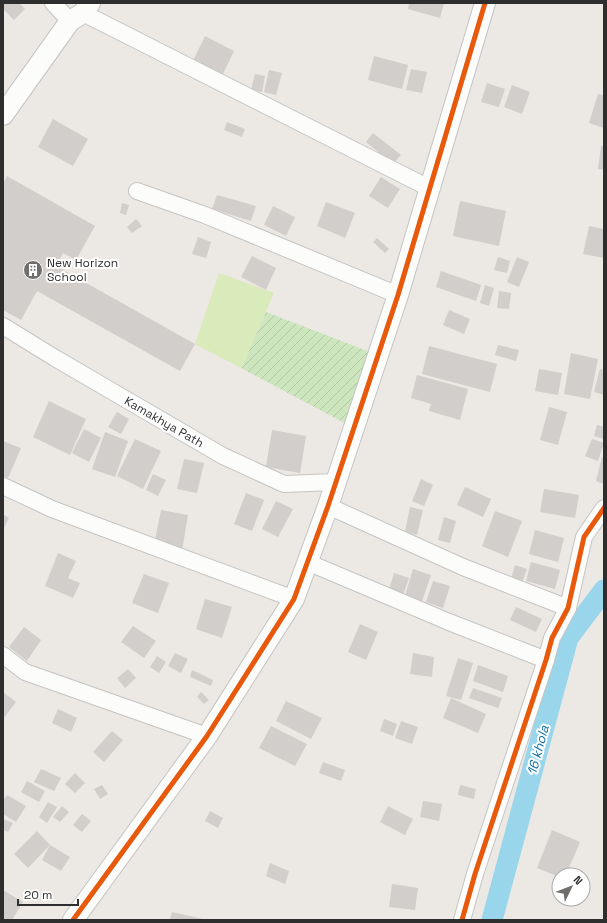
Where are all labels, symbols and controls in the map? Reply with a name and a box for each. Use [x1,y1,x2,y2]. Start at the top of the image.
place label: New Horizon School [47,255,118,285]
building icon: New Horizon School [22,259,44,281]
street label: Kamakhya Path [121,393,207,451]
water label: 16 khola [523,723,553,777]
north arrow [551,867,591,907]
text: N [571,873,586,888]
scale bar [18,881,78,907]
text: 20 m [24,887,52,903]

